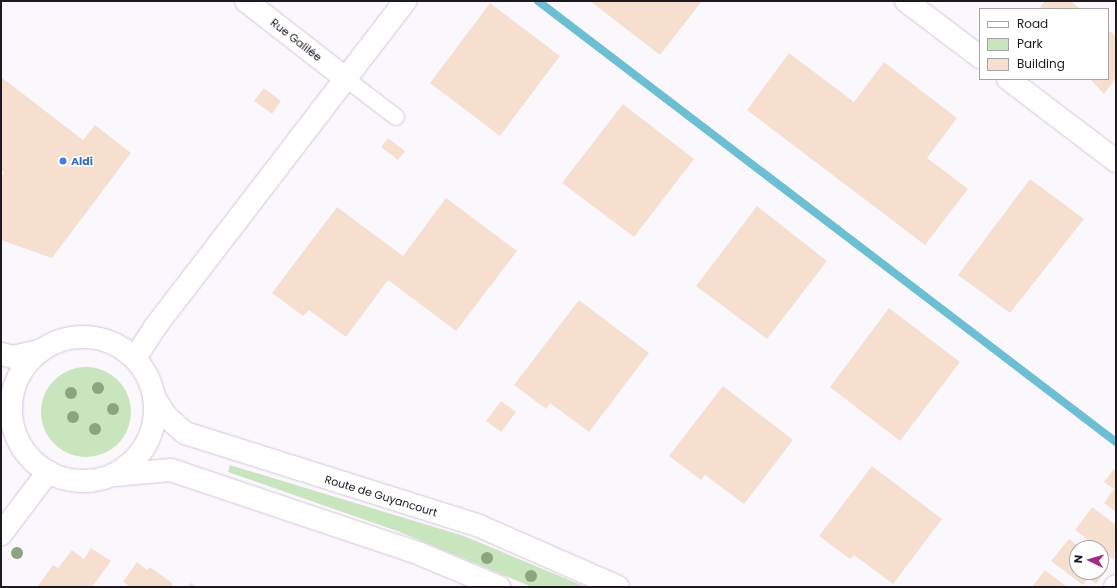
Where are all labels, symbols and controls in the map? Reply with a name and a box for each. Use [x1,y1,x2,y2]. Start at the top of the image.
legend [979,8,1109,80]
text: Road [1017,15,1048,32]
street label: Rue Galilée [268,16,324,64]
text: Park [1017,35,1043,52]
text: Building [1017,55,1065,72]
place label: Aldi [71,154,93,168]
marker: Aldi [58,156,68,166]
street label: Route de Guyancourt [323,473,439,519]
north arrow [1069,540,1109,580]
text: N [1070,554,1086,564]

